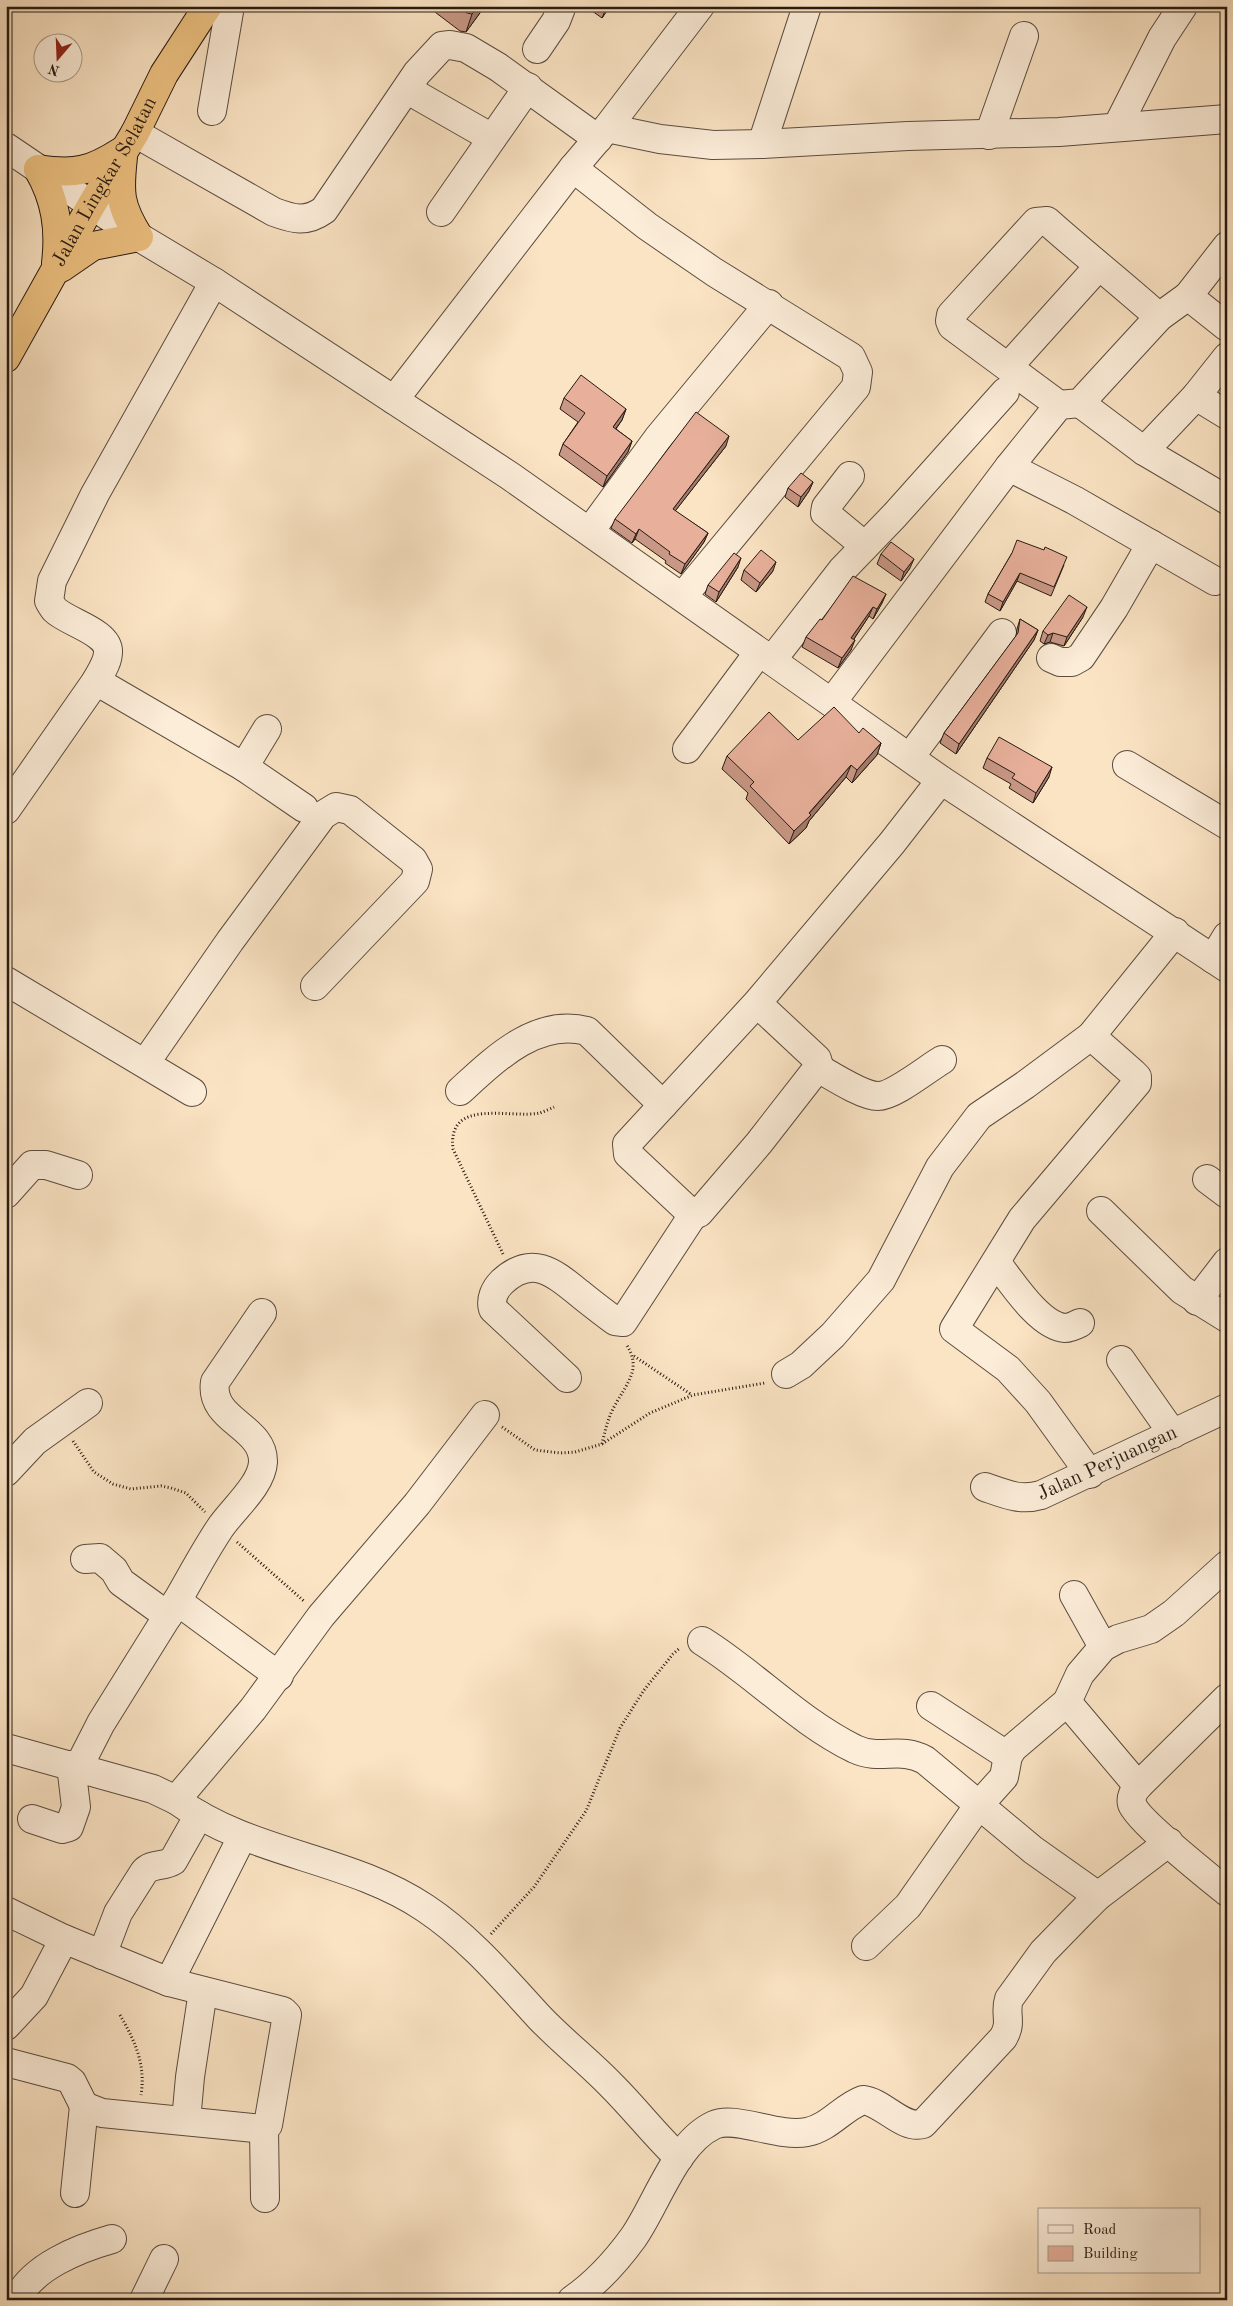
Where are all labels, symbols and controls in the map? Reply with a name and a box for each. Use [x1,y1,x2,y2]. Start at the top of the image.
north arrow [32,32,82,82]
text: N [46,61,61,78]
street label: Jalan Lingkar Selatan [49,94,161,270]
street label: Jalan Perjuangan [1034,1423,1181,1505]
legend [1038,2208,1200,2274]
text: Road [1083,2223,1117,2238]
text: Building [1083,2247,1138,2262]

